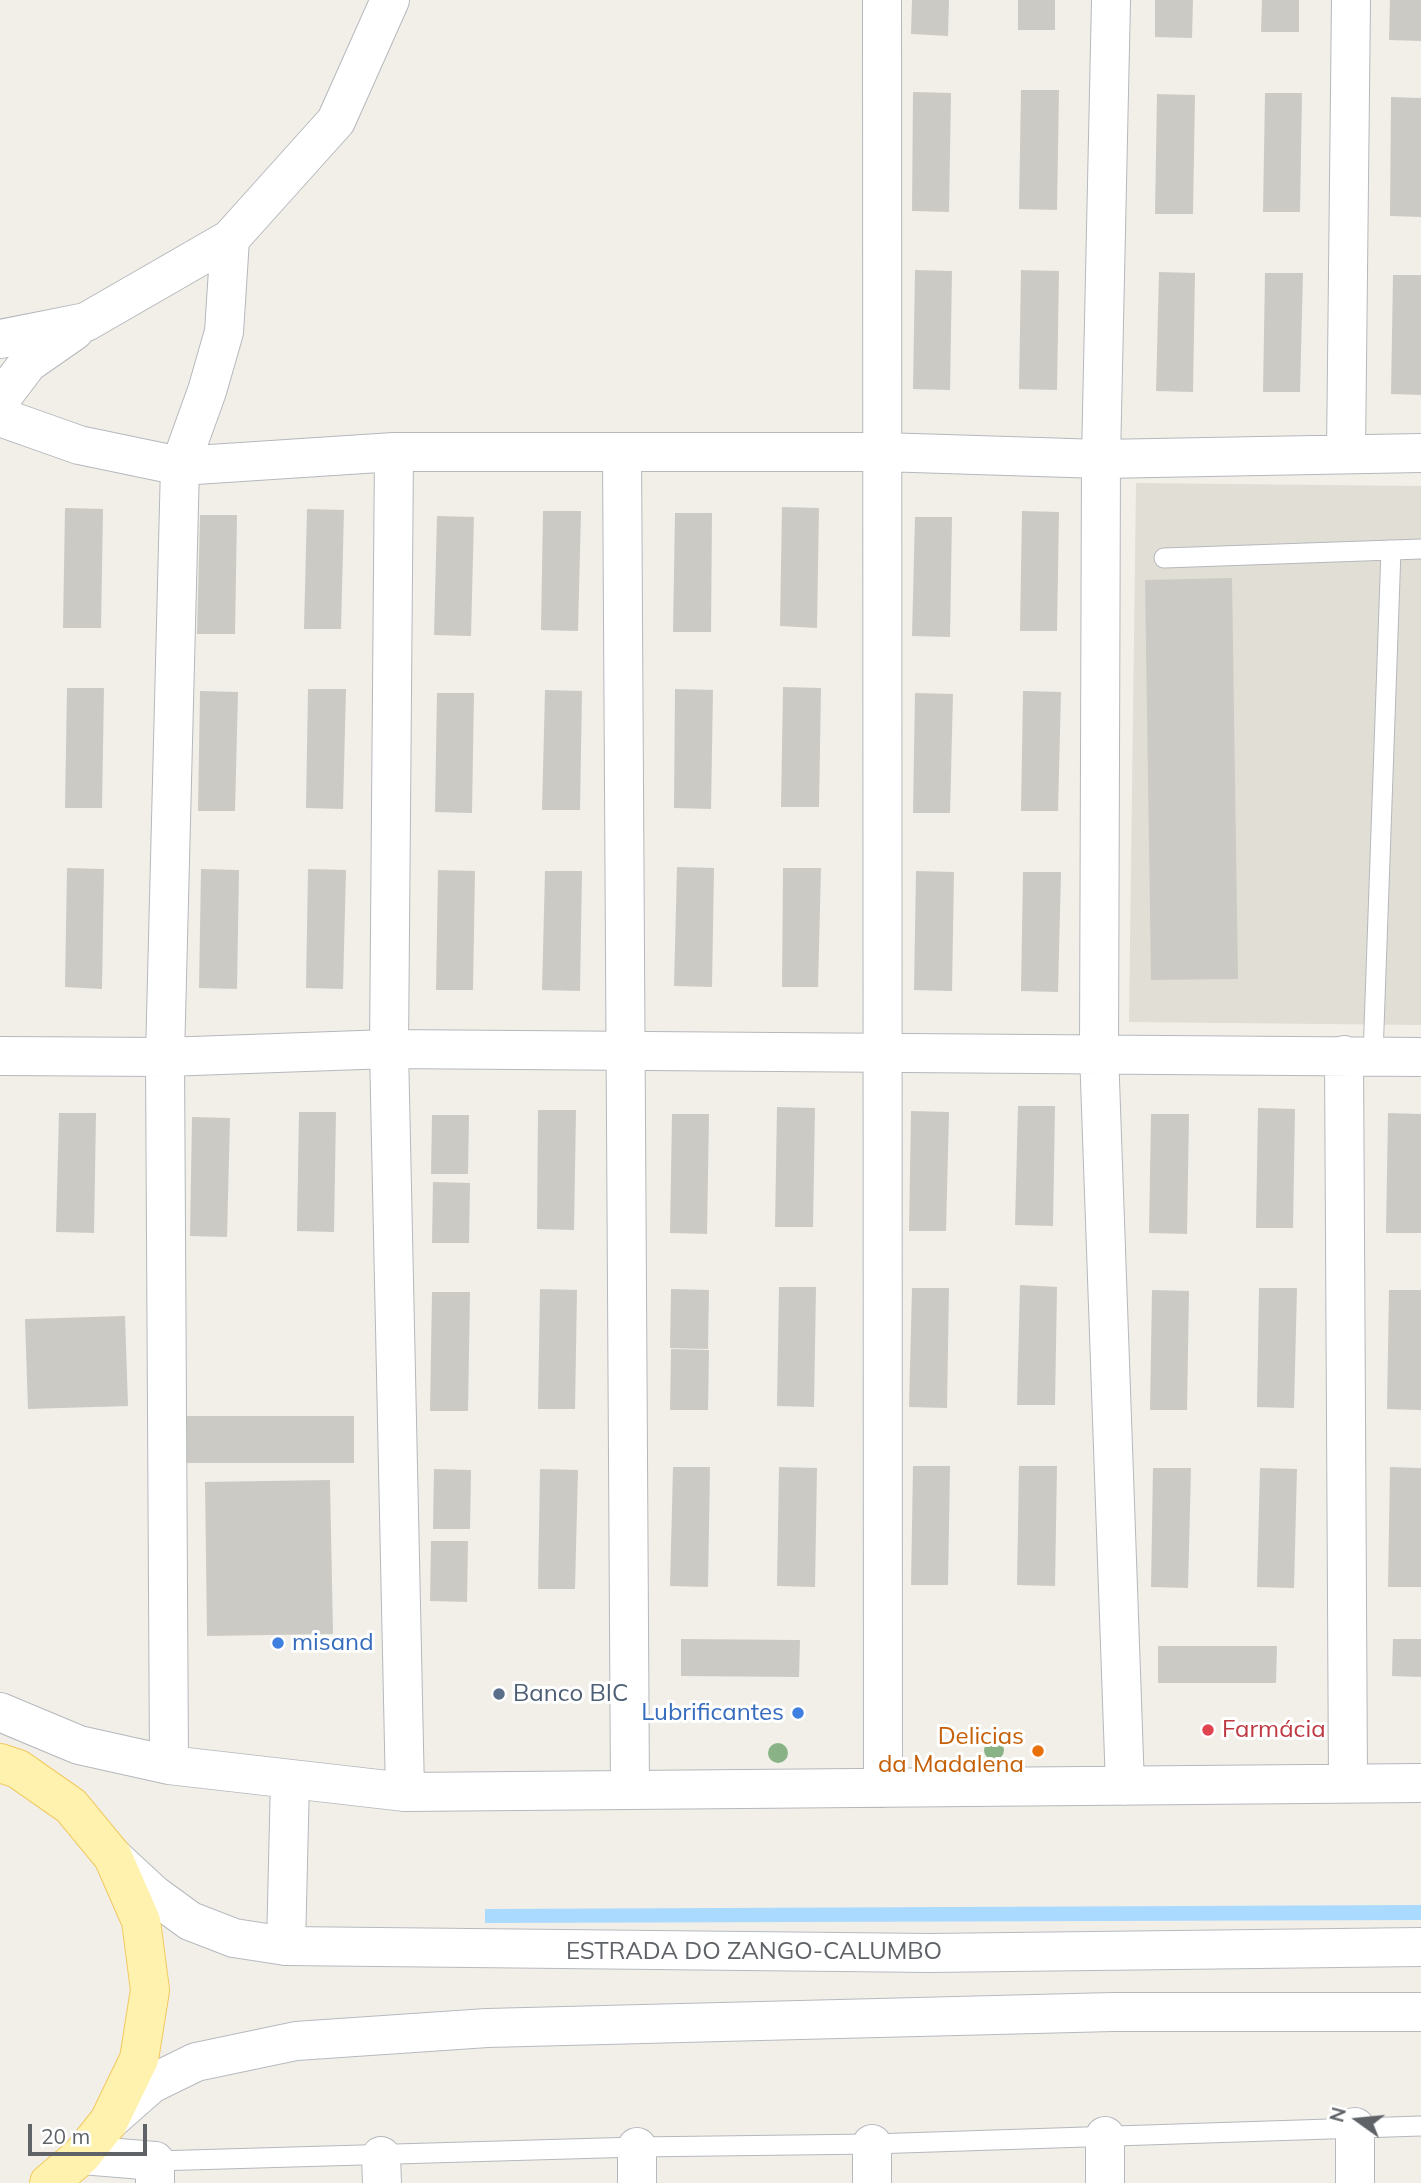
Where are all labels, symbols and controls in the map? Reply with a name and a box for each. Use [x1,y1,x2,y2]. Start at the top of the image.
place label: misand [292,1629,374,1657]
marker: misand [270,1635,286,1651]
place label: Banco BIC [513,1680,628,1708]
marker: Banco BIC [491,1686,507,1702]
place label: Lubrificantes [641,1699,784,1727]
marker: Lubrificantes [790,1705,806,1721]
place label: Farmácia [1222,1716,1326,1744]
marker: Farmácia [1200,1722,1216,1738]
place label: Delicias da Madalena [878,1723,1024,1779]
marker: Delicias da Madalena [1030,1743,1046,1759]
street label: ESTRADA DO ZANGO-CALUMBO [566,1938,942,1966]
north arrow [1323,2085,1393,2155]
text: N [1324,2105,1351,2125]
scale bar [32,2110,150,2154]
text: 20 m [41,2123,90,2149]

